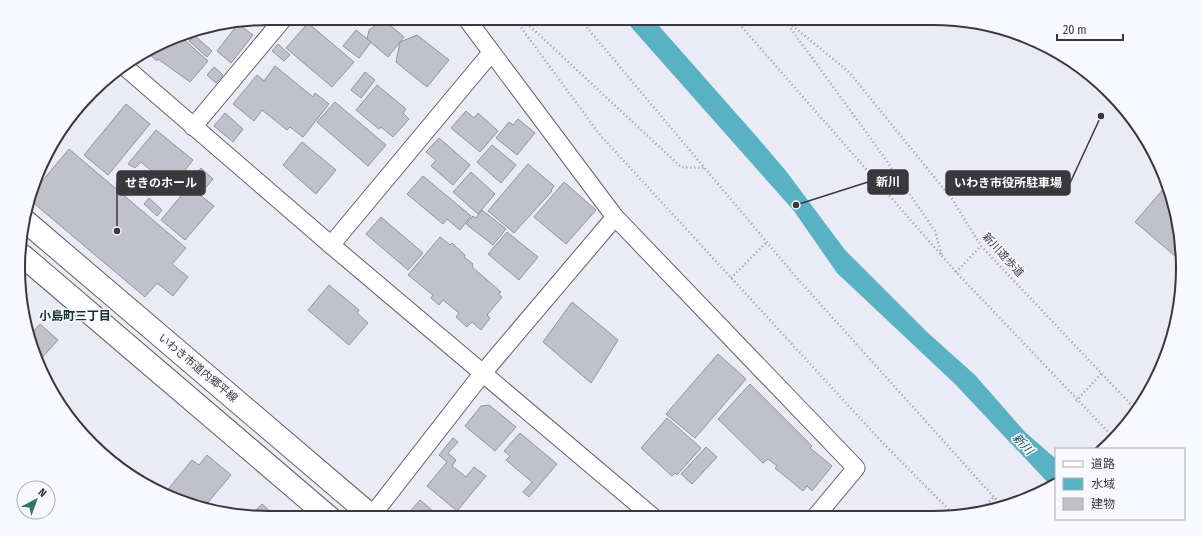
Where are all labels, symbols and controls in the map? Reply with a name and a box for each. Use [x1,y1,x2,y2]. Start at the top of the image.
scale bar [1057,16,1123,42]
text: 20 m [1063,23,1087,37]
callout: 新川 [868,170,908,194]
callout: せきのホール [117,171,205,195]
callout: いわき市役所駐車場 [946,171,1070,195]
text: 新川 [876,175,900,189]
text: せきのホール [125,176,197,190]
text: いわき市役所駐車場 [954,176,1062,190]
street label: 新川遊歩道 [980,230,1026,280]
district label: 小島町三丁目 [39,309,111,323]
street label: いわき市道内郷平線 [156,331,240,405]
water label: 新川 [1010,430,1038,459]
legend [1055,448,1185,520]
text: 道路 [1091,457,1115,471]
text: 水域 [1091,477,1115,491]
north arrow [16,480,56,520]
text: N [35,486,49,500]
text: 建物 [1091,497,1115,511]

